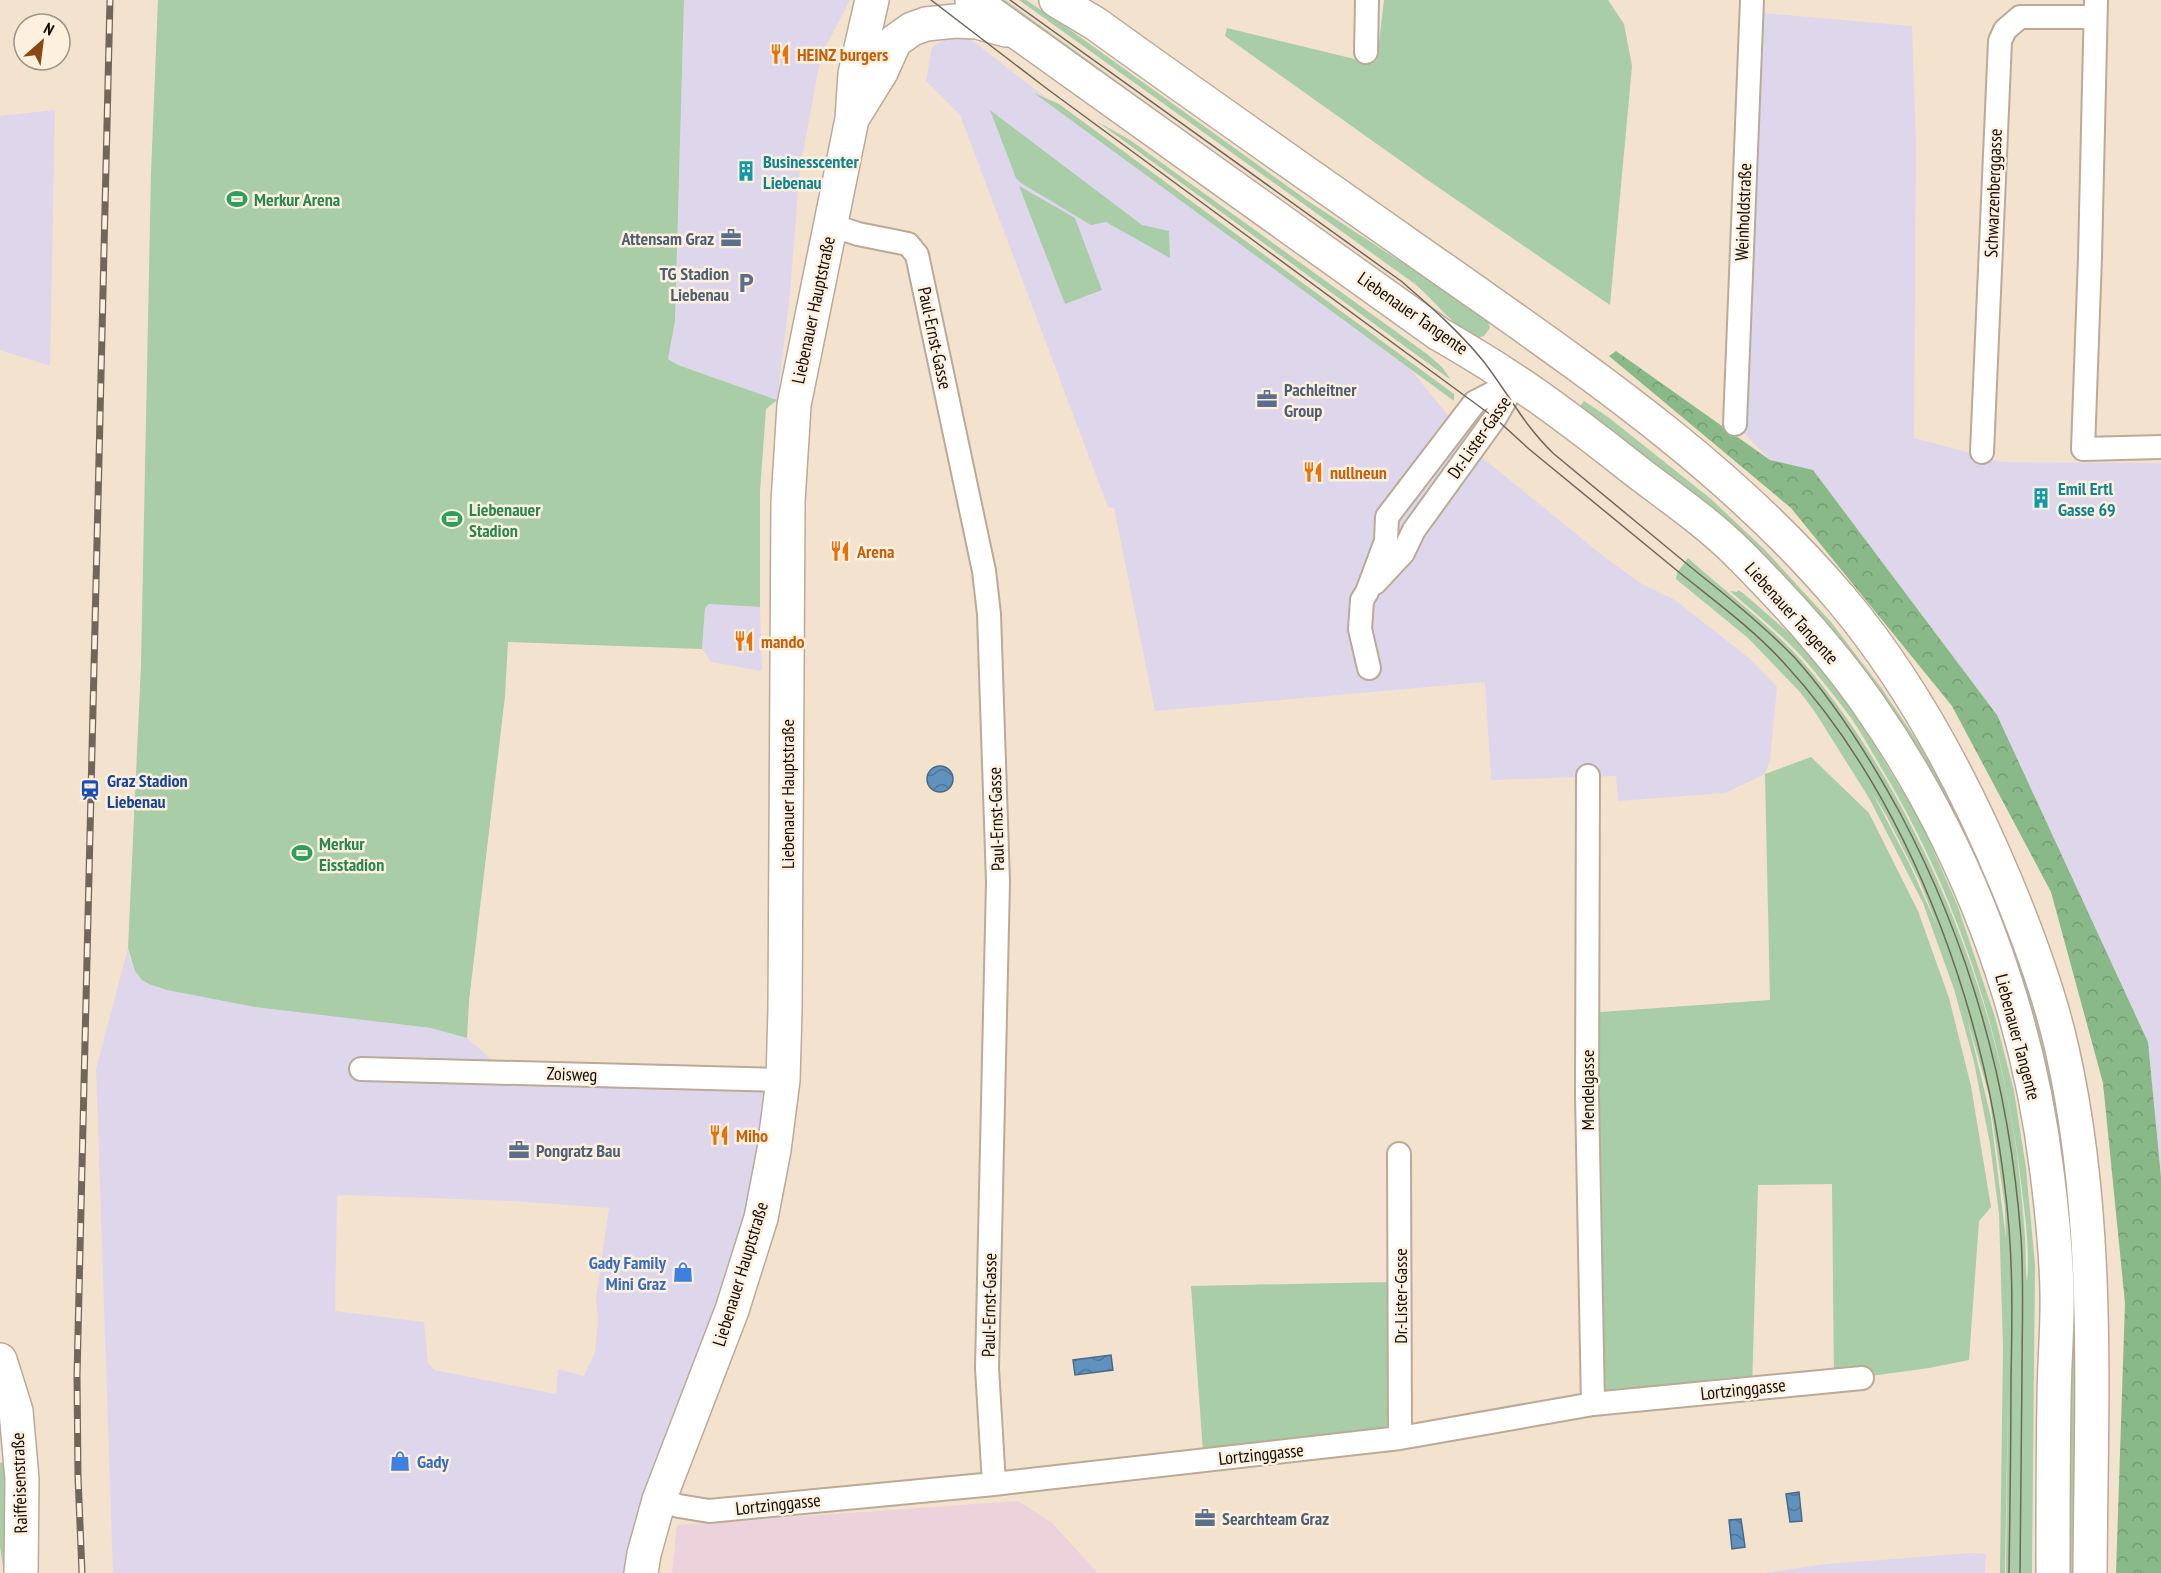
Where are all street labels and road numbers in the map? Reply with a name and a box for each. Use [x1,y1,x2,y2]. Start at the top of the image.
street label: Schwarzenberggasse [1979,128,2007,258]
street label: Weinholdstraße [1730,163,1756,261]
street label: Liebenauer Hauptstraße [786,234,840,386]
street label: Liebenauer Tangente [1353,266,1473,360]
street label: Paul-Ernst-Gasse [913,285,957,391]
street label: Dr.-Lister-Gasse [1442,391,1516,483]
street label: Liebenauer Tangente [1740,557,1844,669]
street label: Liebenauer Hauptstraße [776,719,799,869]
street label: Paul-Ernst-Gasse [983,767,1009,871]
street label: Liebenauer Tangente [1990,971,2046,1103]
street label: Mendelgasse [1576,1050,1599,1130]
street label: Zoisweg [546,1062,598,1086]
street label: Liebenauer Hauptstraße [707,1199,773,1349]
street label: Dr.-Lister-Gasse [1389,1248,1412,1344]
street label: Paul-Ernst-Gasse [977,1253,1001,1357]
street label: Lortzinggasse [1699,1373,1787,1405]
street label: Raiffeisenstraße [6,1432,32,1534]
street label: Lortzinggasse [1217,1438,1305,1470]
street label: Lortzinggasse [734,1488,822,1520]

